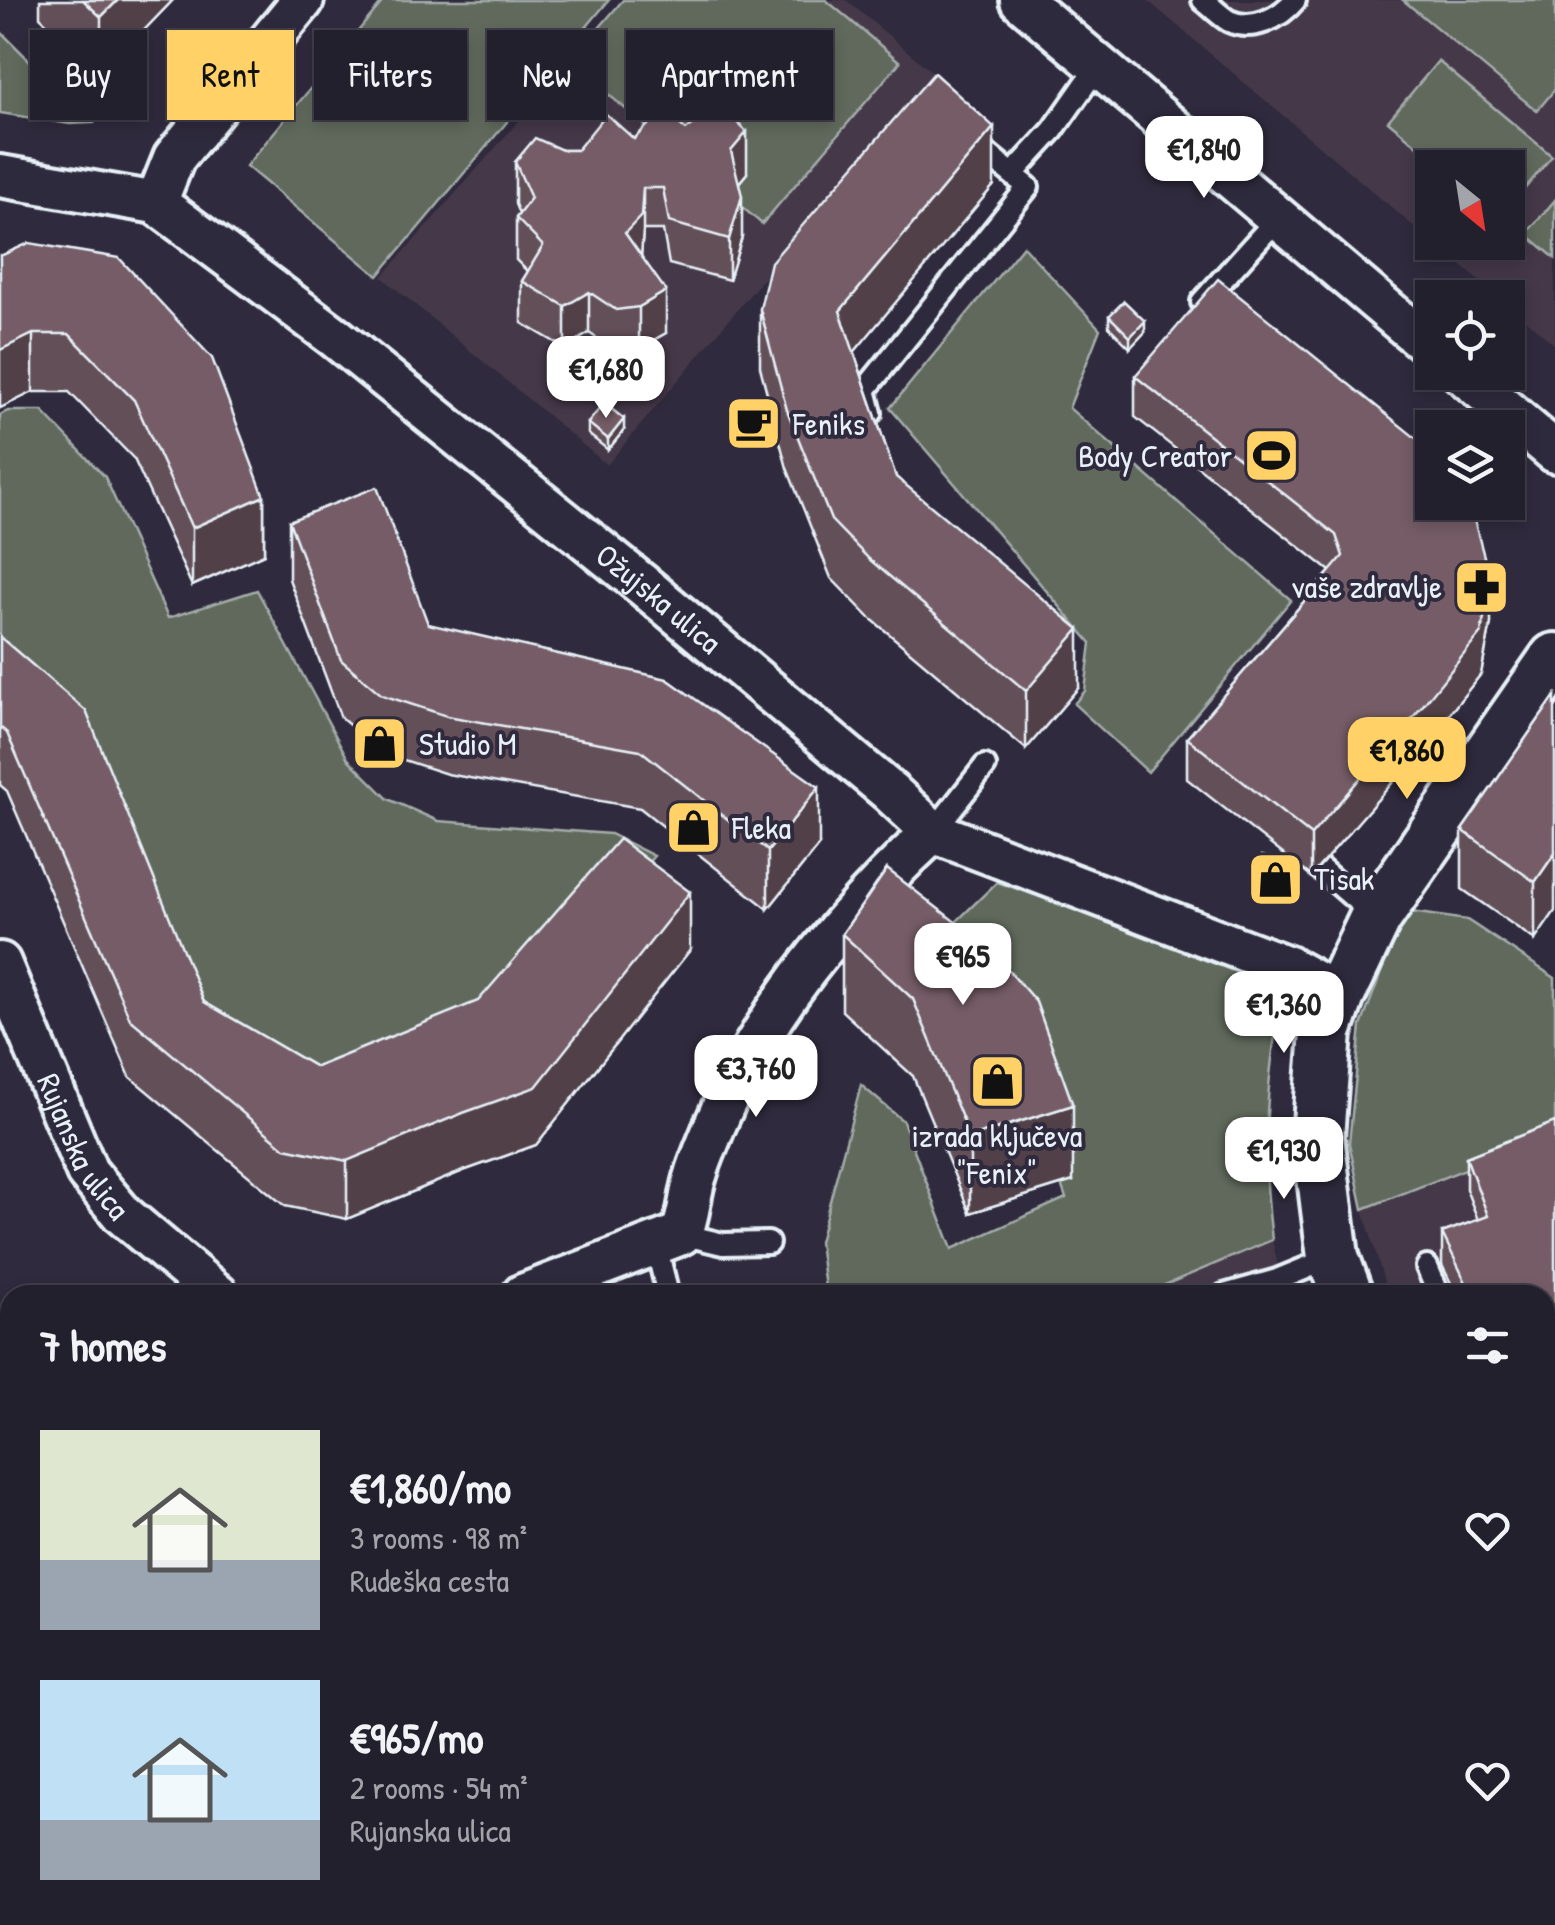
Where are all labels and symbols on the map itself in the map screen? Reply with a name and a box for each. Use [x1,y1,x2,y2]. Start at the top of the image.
pin: €1,840 [1123,116,1285,201]
north arrow [1415,150,1525,260]
pin: €1,680 [525,336,687,421]
cafe icon: Feniks [724,394,784,454]
place label: Feniks [792,402,865,445]
sports icon: Body Creator [1241,426,1301,486]
place label: Body Creator [1078,434,1232,477]
street label: Ožujska ulica [587,534,731,663]
pharmacy icon: vaše zdravlje [1451,557,1511,617]
place label: vaše zdravlje [1292,565,1442,608]
shop icon: Studio M [350,714,410,774]
pin: €1,860 [1326,717,1488,802]
place label: Studio M [419,722,516,765]
shop icon: Fleka [663,798,723,858]
place label: Fleka [731,806,791,849]
shop icon: Tisak [1245,849,1305,909]
place label: Tisak [1314,857,1374,900]
pin: €965 [904,923,1022,1008]
pin: €1,360 [1203,971,1365,1056]
pin: €3,760 [675,1035,837,1120]
shop icon: izrada ključeva "Fenix" [967,1052,1027,1112]
street label: Rujanska ulica [27,1067,140,1228]
place label: izrada ključeva "Fenix" [912,1114,1082,1194]
pin: €1,930 [1203,1117,1365,1202]

